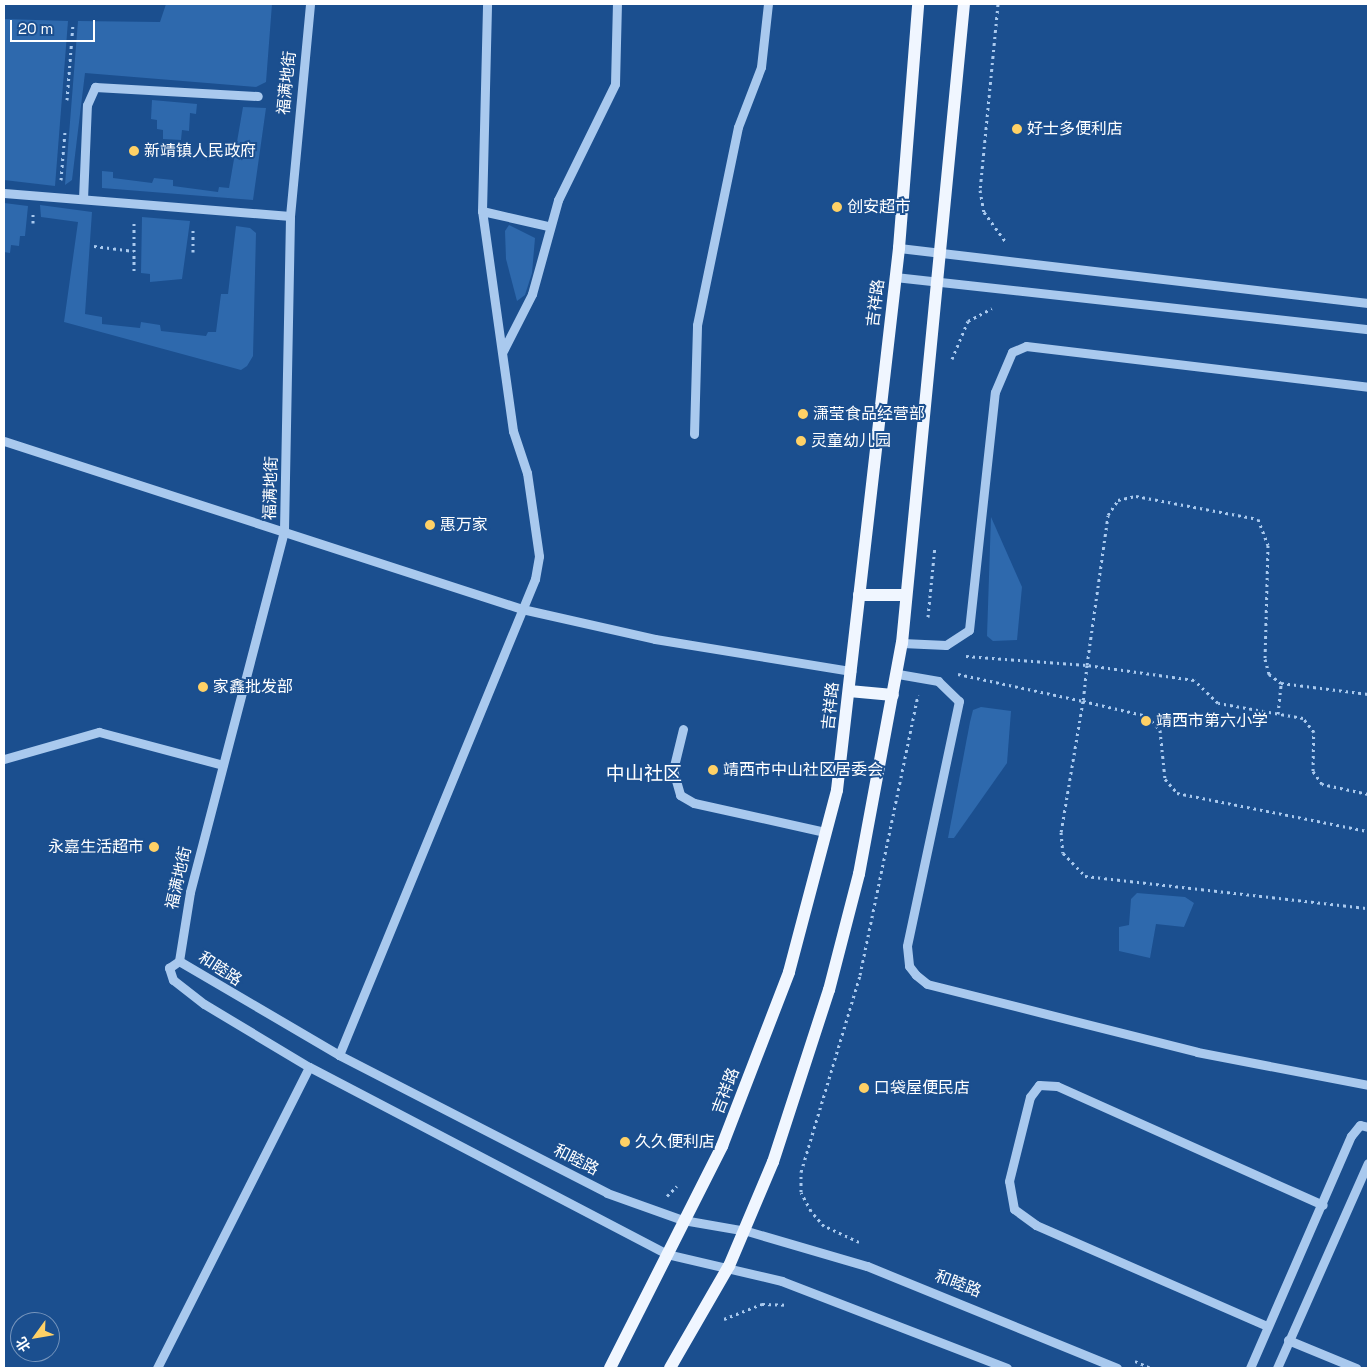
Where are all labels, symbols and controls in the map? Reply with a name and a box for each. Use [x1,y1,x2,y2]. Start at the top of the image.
scale bar [12,10,98,42]
text: 20 m [18,19,53,38]
street label: 福满地街 [274,50,300,116]
place label: 好士多便利店 [1027,119,1123,139]
marker: 好士多便利店 [1011,123,1023,135]
place label: 新靖镇人民政府 [144,141,256,161]
marker: 新靖镇人民政府 [128,145,140,157]
place label: 创安超市 [847,197,911,217]
marker: 创安超市 [831,201,843,213]
street label: 吉祥路 [864,278,888,328]
place label: 潇莹食品经营部 [813,404,925,424]
marker: 潇莹食品经营部 [797,408,809,420]
place label: 灵童幼儿园 [811,431,891,451]
marker: 灵童幼儿园 [795,435,807,447]
street label: 福满地街 [260,456,282,520]
place label: 惠万家 [440,515,488,535]
marker: 惠万家 [424,519,436,531]
place label: 家鑫批发部 [213,677,293,697]
marker: 家鑫批发部 [197,681,209,693]
street label: 吉祥路 [819,681,843,731]
place label: 靖西市第六小学 [1156,711,1268,731]
marker: 靖西市第六小学 [1140,715,1152,727]
place label: 靖西市中山社区居委会 [723,760,883,780]
district label: 中山社区 [606,763,682,785]
marker: 靖西市中山社区居委会 [707,764,719,776]
place label: 永嘉生活超市 [48,837,144,857]
marker: 永嘉生活超市 [148,841,160,853]
street label: 福满地街 [162,845,196,911]
street label: 和睦路 [195,948,245,990]
street label: 吉祥路 [708,1065,744,1117]
place label: 口袋屋便民店 [874,1078,970,1098]
marker: 口袋屋便民店 [858,1082,870,1094]
place label: 久久便利店 [635,1132,715,1152]
marker: 久久便利店 [619,1136,631,1148]
street label: 和睦路 [550,1141,602,1179]
street label: 和睦路 [932,1266,984,1302]
north arrow [10,1312,60,1362]
text: 北 [12,1334,34,1355]

